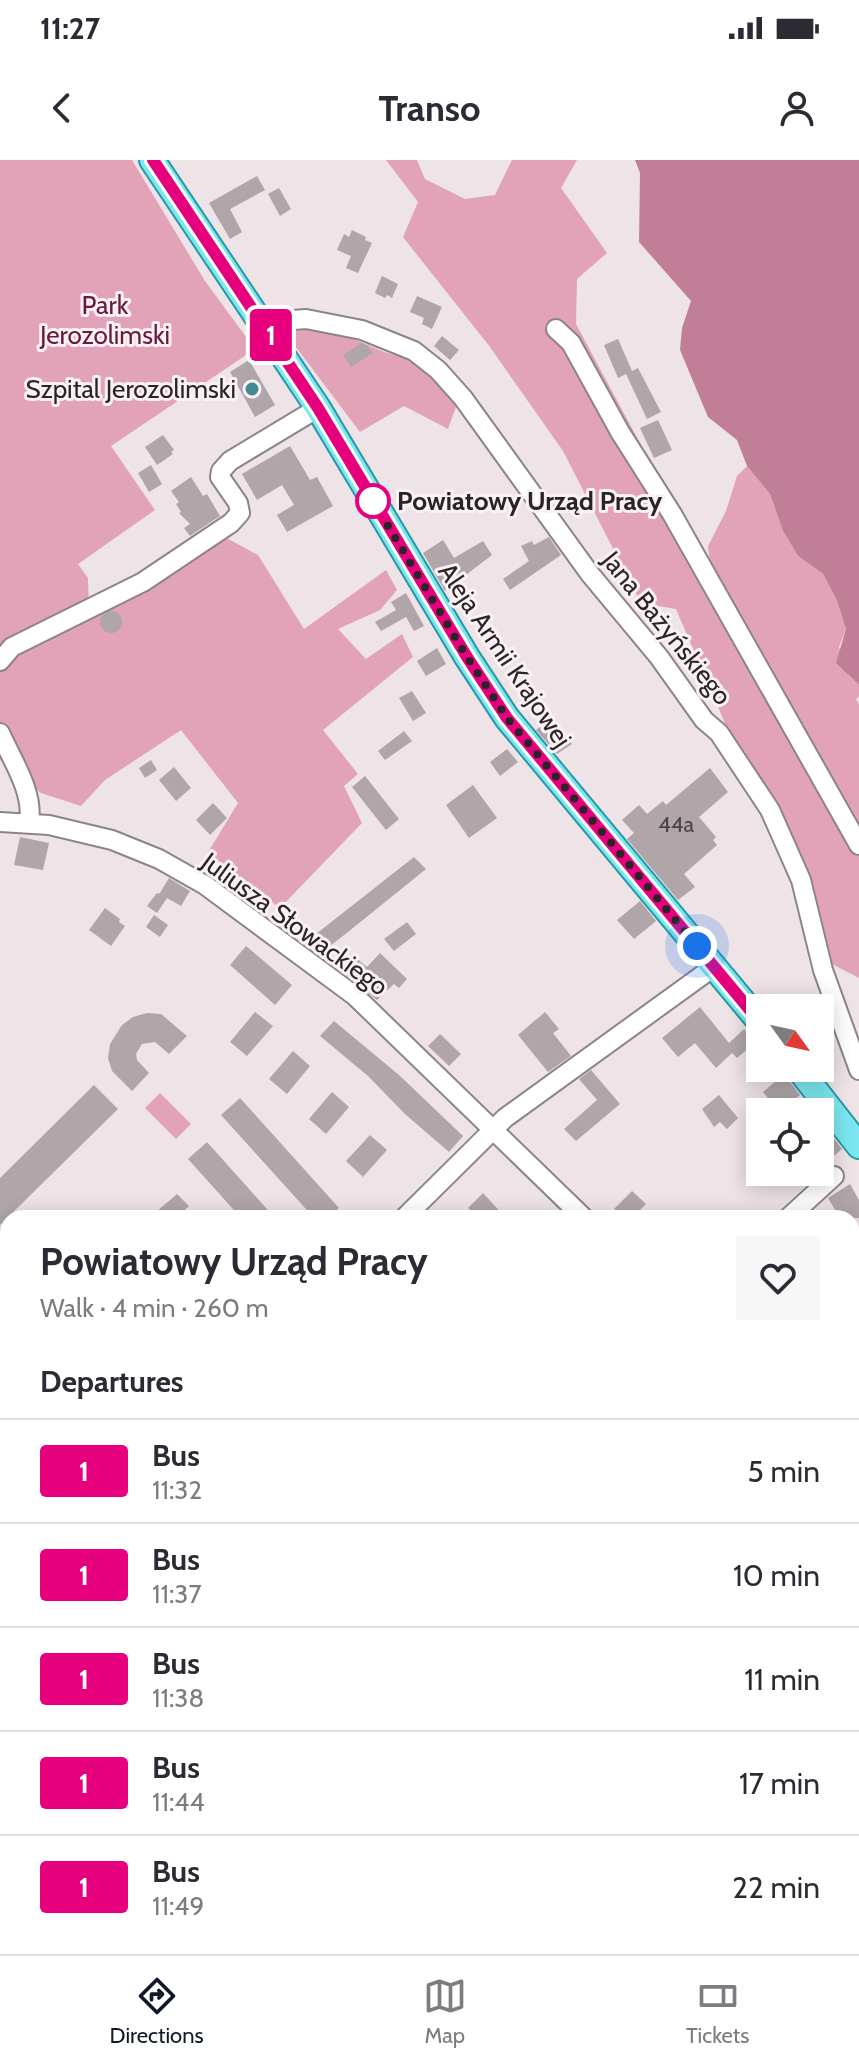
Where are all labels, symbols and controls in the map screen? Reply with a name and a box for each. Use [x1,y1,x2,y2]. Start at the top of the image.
text: 11:27 [40,10,100,47]
icon: back [40,86,84,130]
text: Transo [378,86,481,130]
icon: person [775,86,819,130]
park label: Park Jerozolimski [39,289,170,351]
line badge: 1 [245,309,297,361]
text: 1 [266,318,276,352]
place label: Szpital Jerozolimski [26,373,236,405]
marker: Szpital Jerozolimski [243,380,261,398]
marker: Powiatowy Urząd Pracy [356,484,390,518]
place label: Powiatowy Urząd Pracy [397,485,662,517]
street label: Jana Bażyńskiego [595,544,739,711]
street label: Aleja Armii Krajowej [432,557,578,753]
house number: 44a [658,811,694,838]
street label: Juliusza Słowackiego [195,845,395,1002]
your location [677,926,717,966]
north arrow [746,994,834,1082]
map controls [746,994,834,1186]
button: locate [746,1098,834,1186]
button: heart [736,1236,820,1320]
text: Powiatowy Urząd Pracy [40,1238,428,1285]
text: Walk · 4 min · 260 m [40,1292,269,1324]
text: Departures [40,1363,184,1400]
text: Bus [152,1437,200,1474]
text: 5 min [748,1453,820,1490]
text: 1 [79,1454,89,1488]
text: 11:32 [152,1474,202,1506]
text: Bus [152,1541,200,1578]
text: 10 min [733,1557,820,1594]
text: 1 [79,1558,89,1592]
text: 11:37 [152,1578,202,1610]
text: Bus [152,1645,200,1682]
text: 11 min [744,1661,820,1698]
text: 1 [79,1662,89,1696]
text: 11:38 [152,1682,204,1714]
text: Bus [152,1749,200,1786]
text: 17 min [739,1765,820,1802]
text: 1 [79,1766,89,1800]
text: 11:44 [152,1786,204,1818]
text: Bus [152,1853,200,1890]
text: 22 min [732,1869,820,1906]
text: 1 [79,1870,89,1904]
text: 11:49 [152,1890,204,1922]
tab: Directions [110,1974,204,2049]
tab: Map [423,1974,467,2049]
tab: Tickets [686,1974,749,2049]

